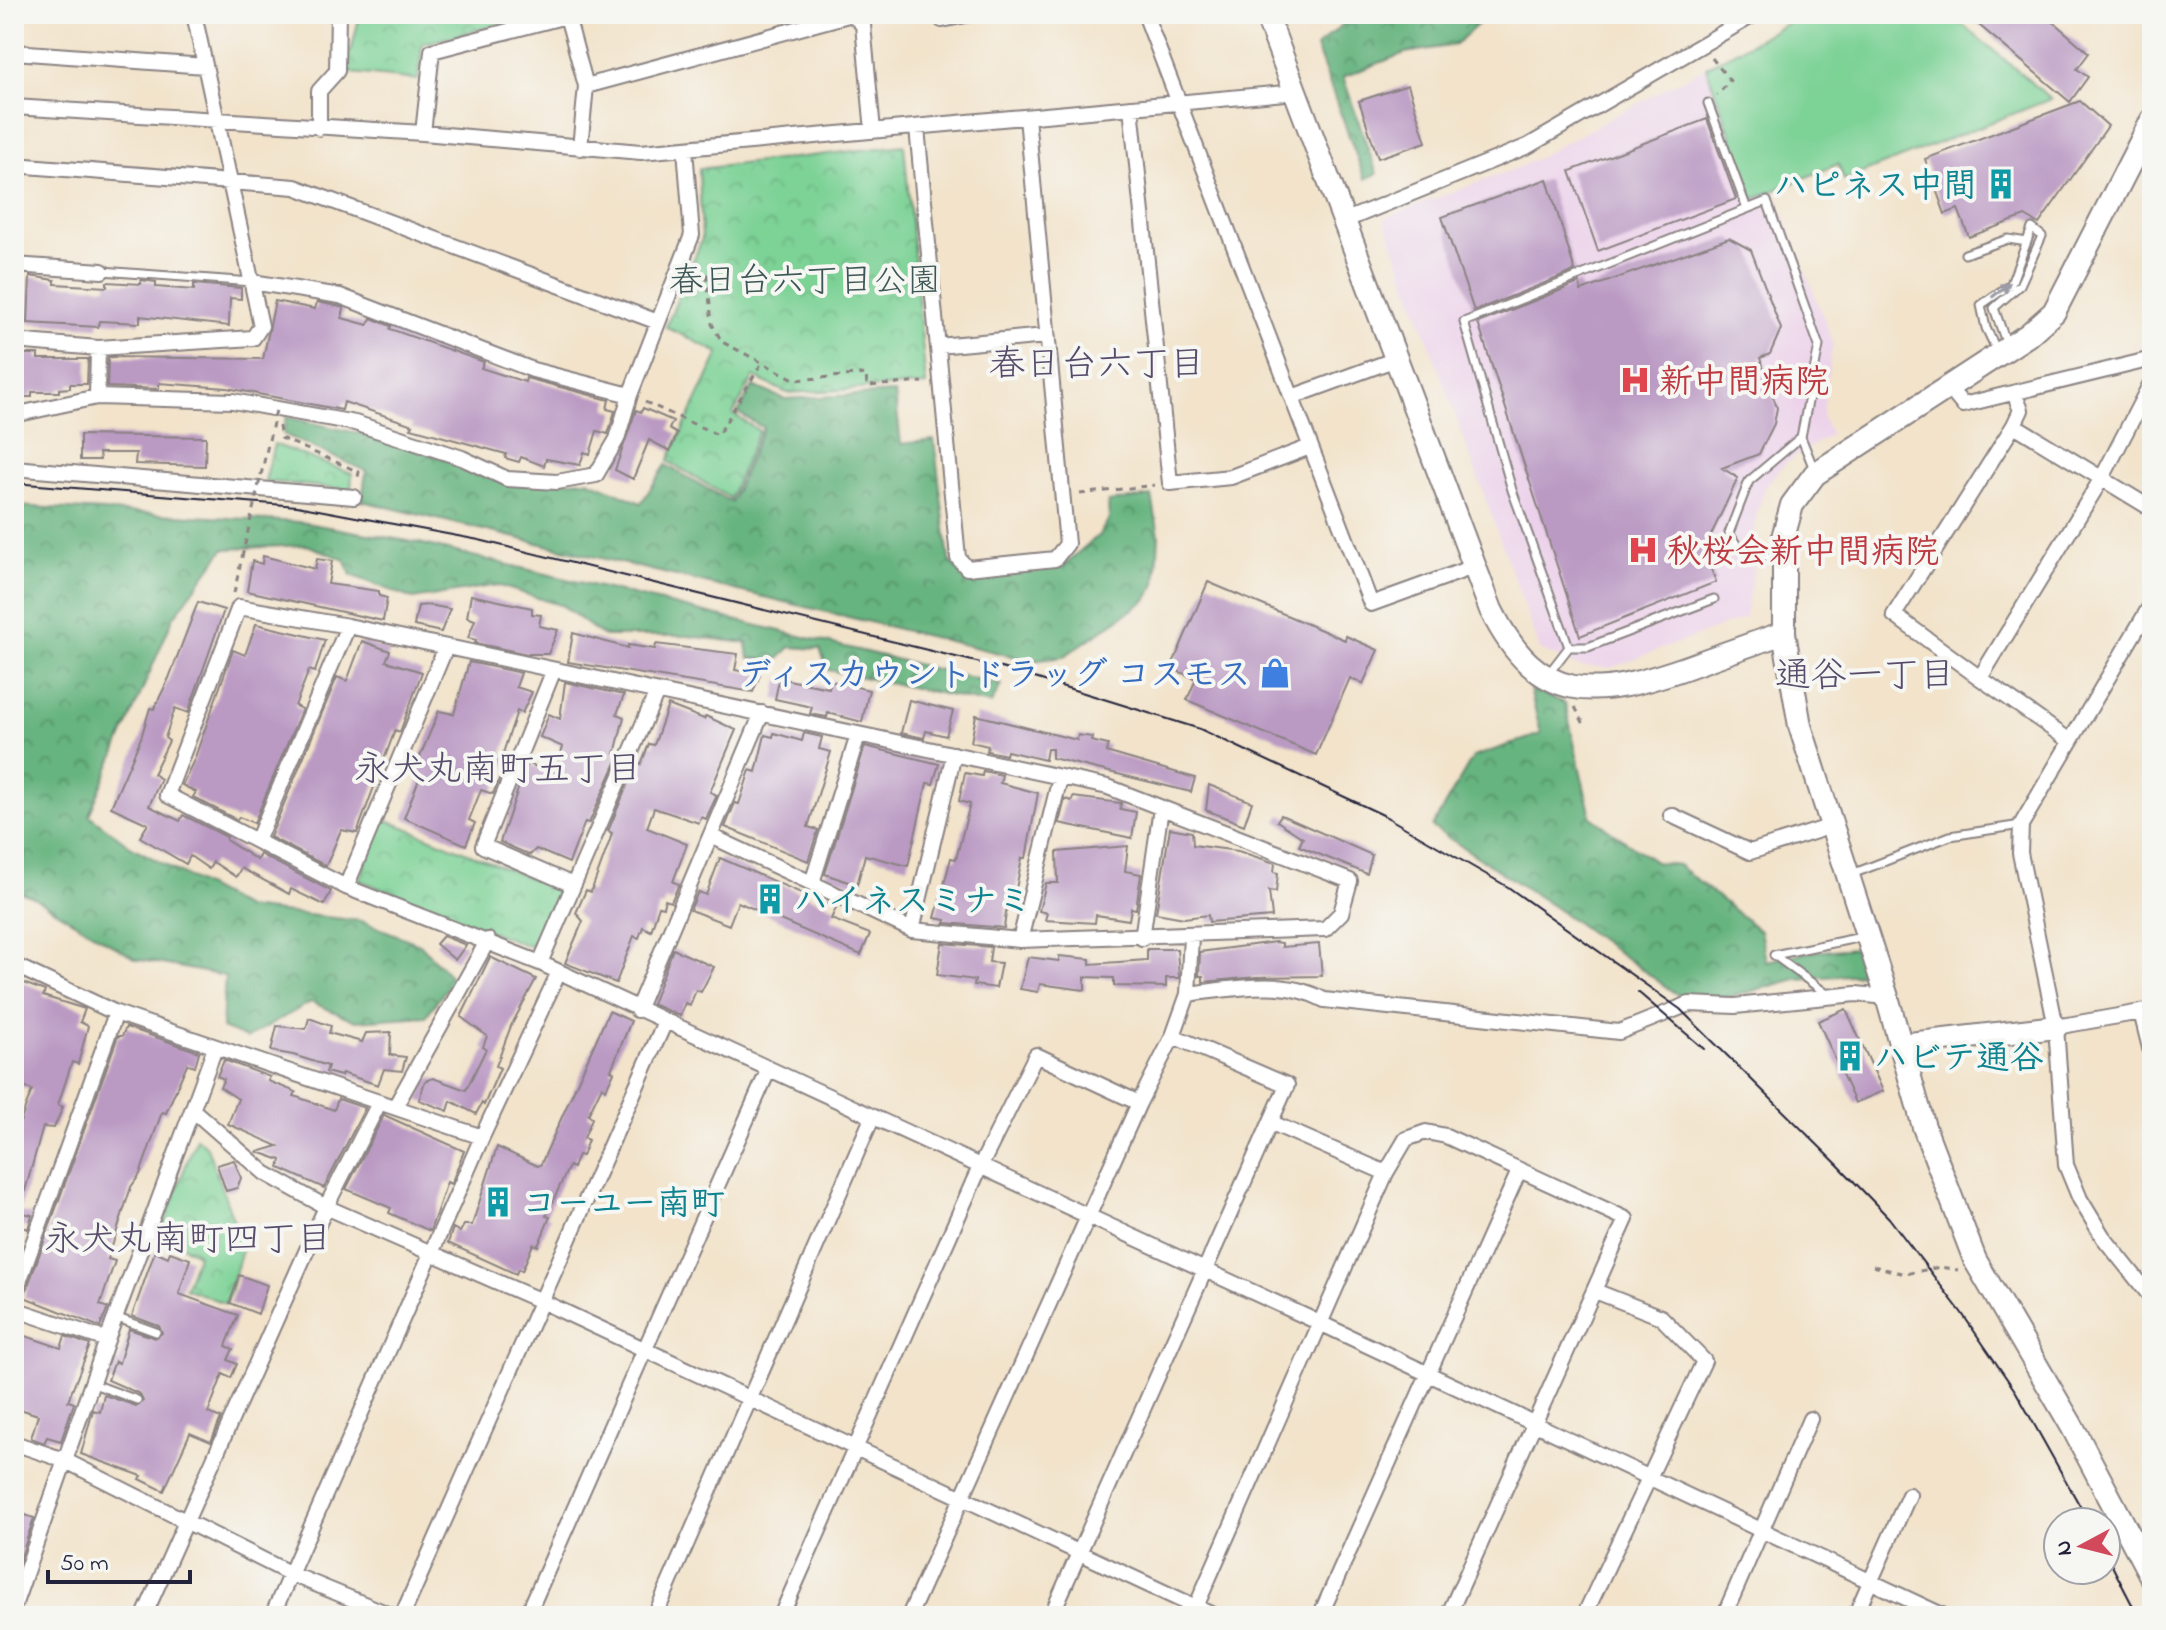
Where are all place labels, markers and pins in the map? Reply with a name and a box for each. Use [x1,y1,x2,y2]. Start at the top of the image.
place label: ハピネス中間 [1774,163,1977,213]
building icon: ハピネス中間 [1984,167,2018,201]
place label: 新中間病院 [1659,359,1829,409]
hospital icon: 新中間病院 [1618,363,1652,397]
place label: 秋桜会新中間病院 [1667,529,1939,579]
hospital icon: 秋桜会新中間病院 [1626,533,1660,567]
place label: ディスカウントドラッグ コスモス [738,652,1251,702]
shop icon: ディスカウントドラッグ コスモス [1258,656,1292,690]
place label: ハイネスミナミ [794,878,1031,928]
building icon: ハイネスミナミ [753,882,787,916]
place label: ハビテ通谷 [1874,1035,2044,1085]
building icon: ハビテ通谷 [1833,1039,1867,1073]
place label: コーユー南町 [522,1181,725,1231]
building icon: コーユー南町 [481,1185,515,1219]

